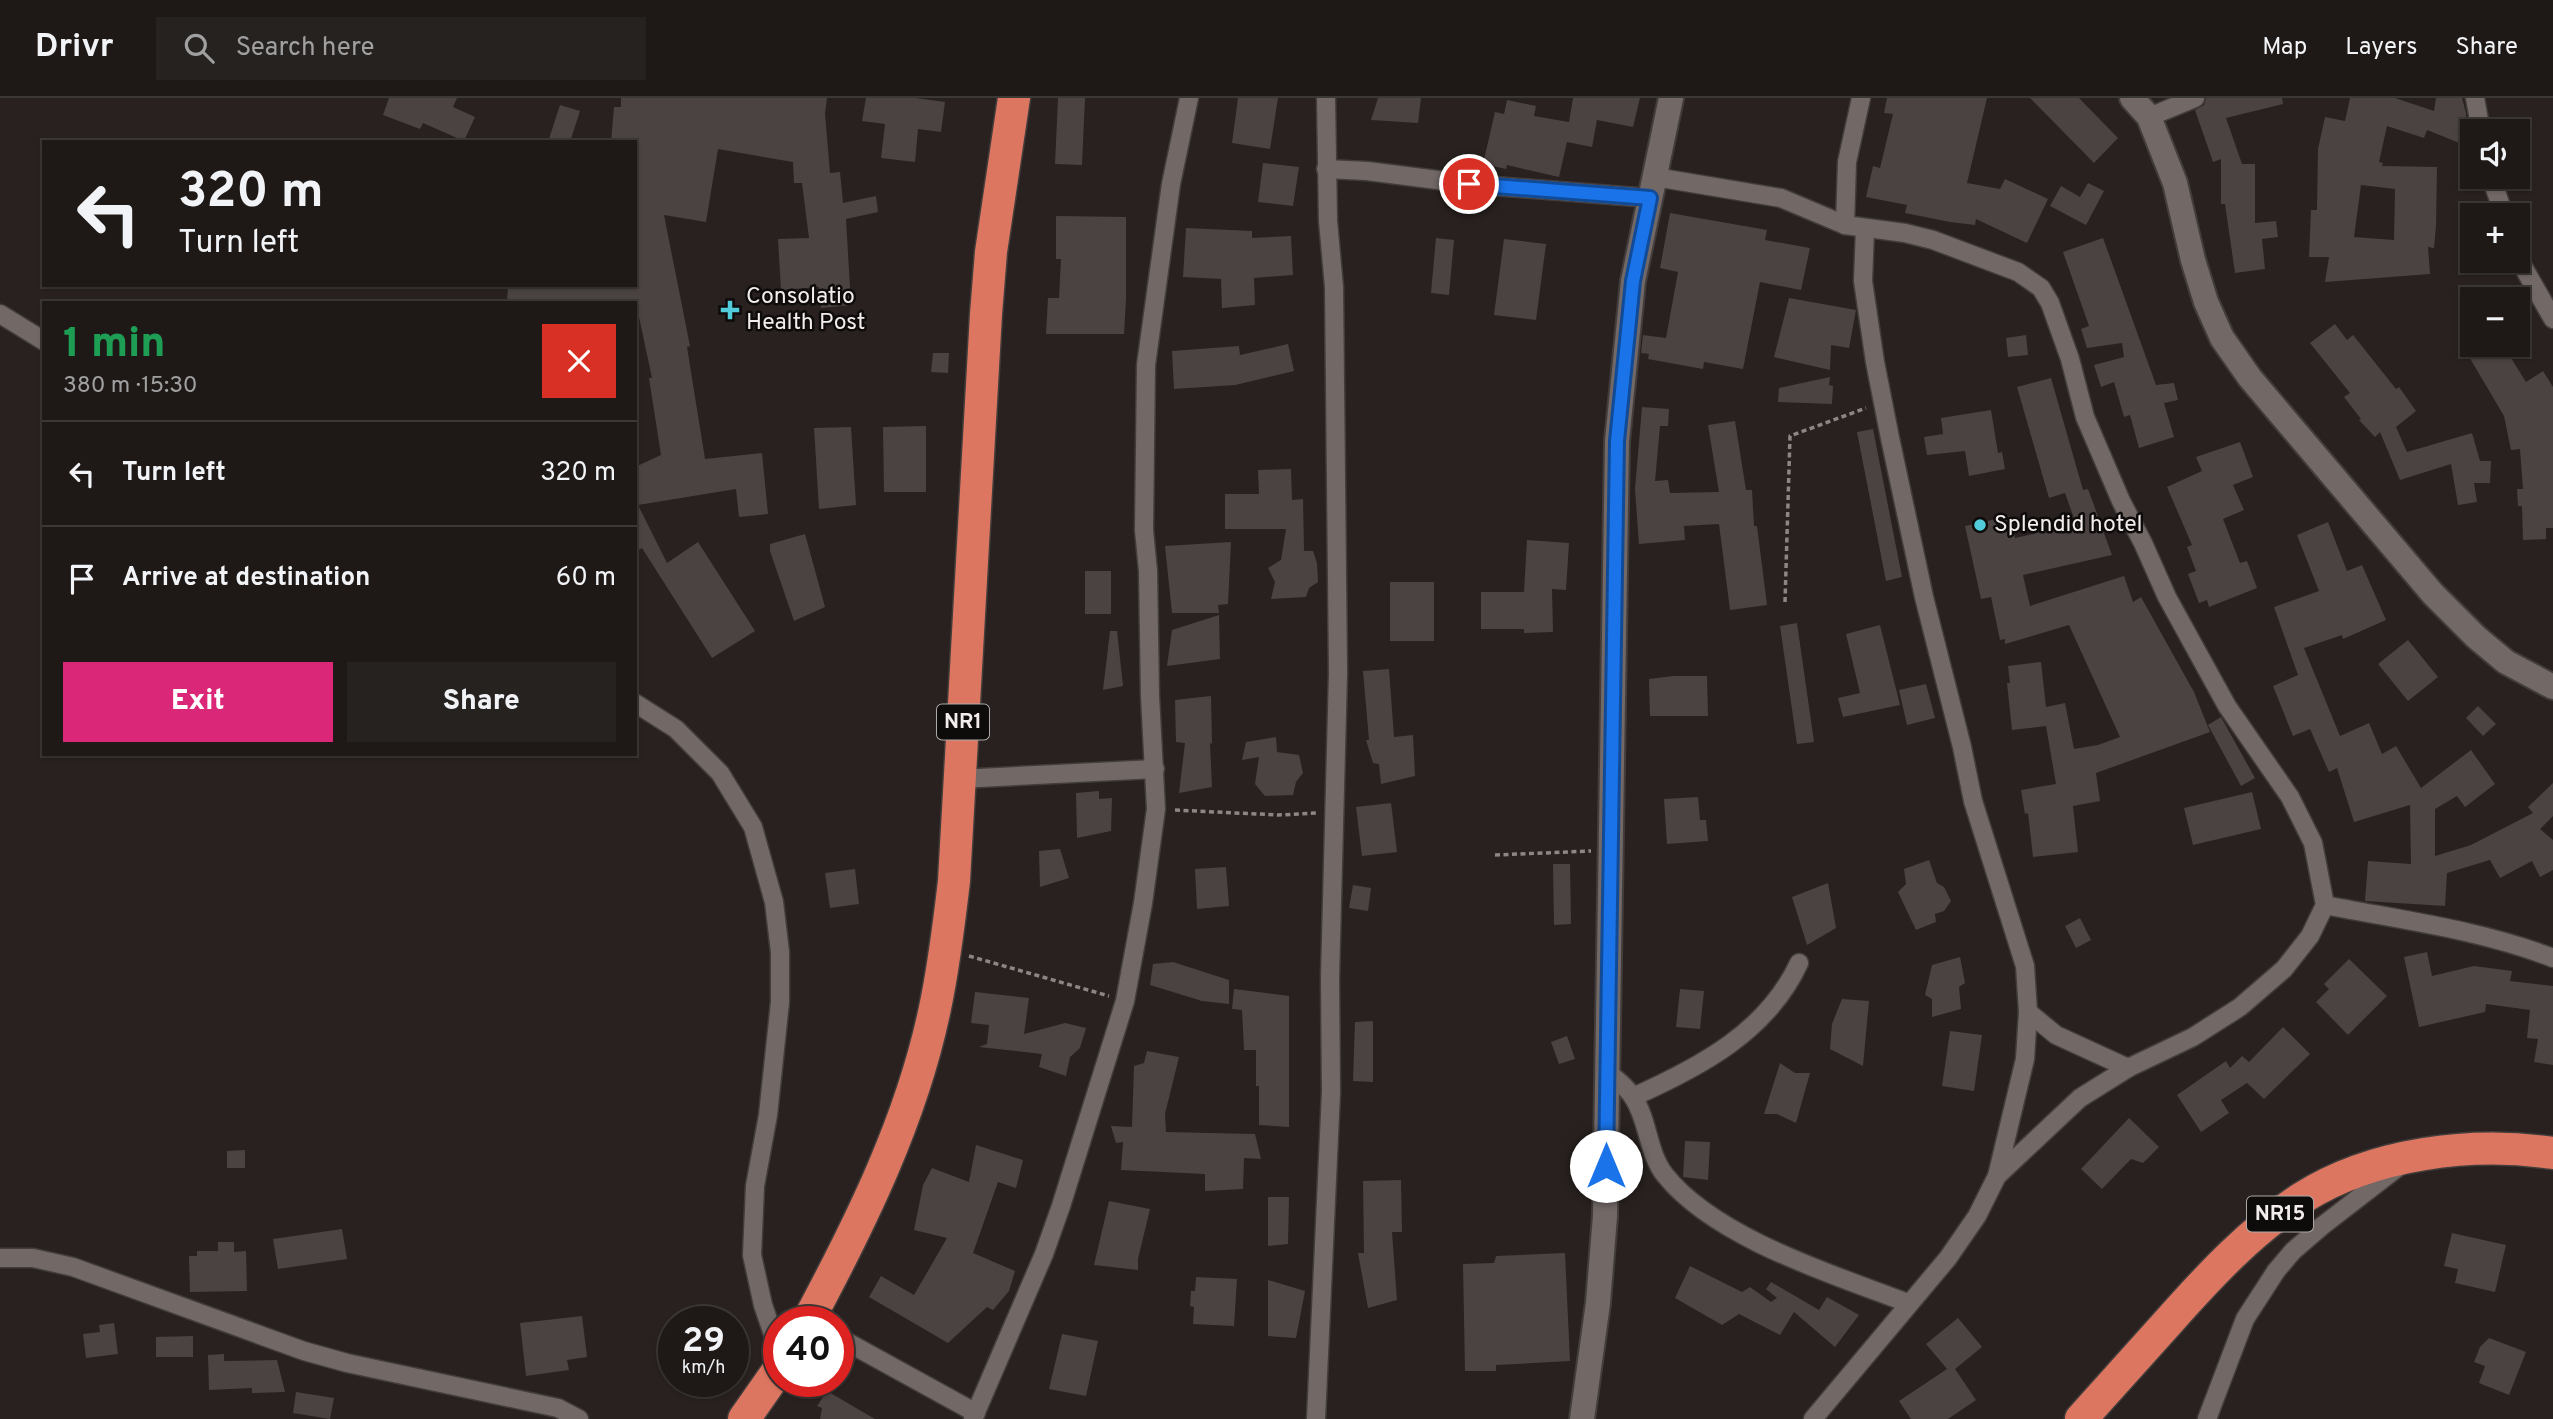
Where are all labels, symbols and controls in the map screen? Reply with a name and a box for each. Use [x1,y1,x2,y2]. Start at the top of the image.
search box [156,17,646,80]
text: Drivr [35,27,114,69]
icon: search [180,29,218,67]
text: Search here [236,32,375,65]
text: Map [2262,33,2307,63]
text: Layers [2345,33,2417,63]
text: Share [2455,33,2518,63]
map controls [2460,119,2530,357]
button: sound [2460,119,2530,189]
pin [1439,154,1499,214]
text: 320 m [178,163,324,225]
icon: arrive [1450,165,1488,203]
icon: left [63,168,154,259]
button: + [2460,203,2530,273]
text: Turn left [178,224,299,264]
place label: Consolatio Health Post [746,283,866,338]
button: − [2460,287,2530,357]
marker: Consolatio Health Post [720,300,740,320]
text: 1 min [63,319,166,372]
button: close [542,324,616,398]
text: 380 m · 15:30 [63,372,198,401]
icon: left [63,455,101,493]
text: Turn left [122,457,226,490]
text: 320 m [540,457,616,490]
place label: Splendid hotel [1994,511,2143,540]
marker: Splendid hotel [1972,517,1988,533]
icon: arrive [63,560,101,598]
text: Arrive at destination [122,562,370,595]
text: 60 m [556,562,616,595]
button: Exit [63,662,333,742]
button: Share [347,662,616,742]
road number: NR1 [937,704,989,740]
position arrow [1569,1129,1643,1203]
road number: NR15 [2247,1196,2313,1232]
speed limit sign: 40 [763,1306,854,1397]
text: 29 [682,1320,725,1364]
text: km/h [682,1357,725,1380]

